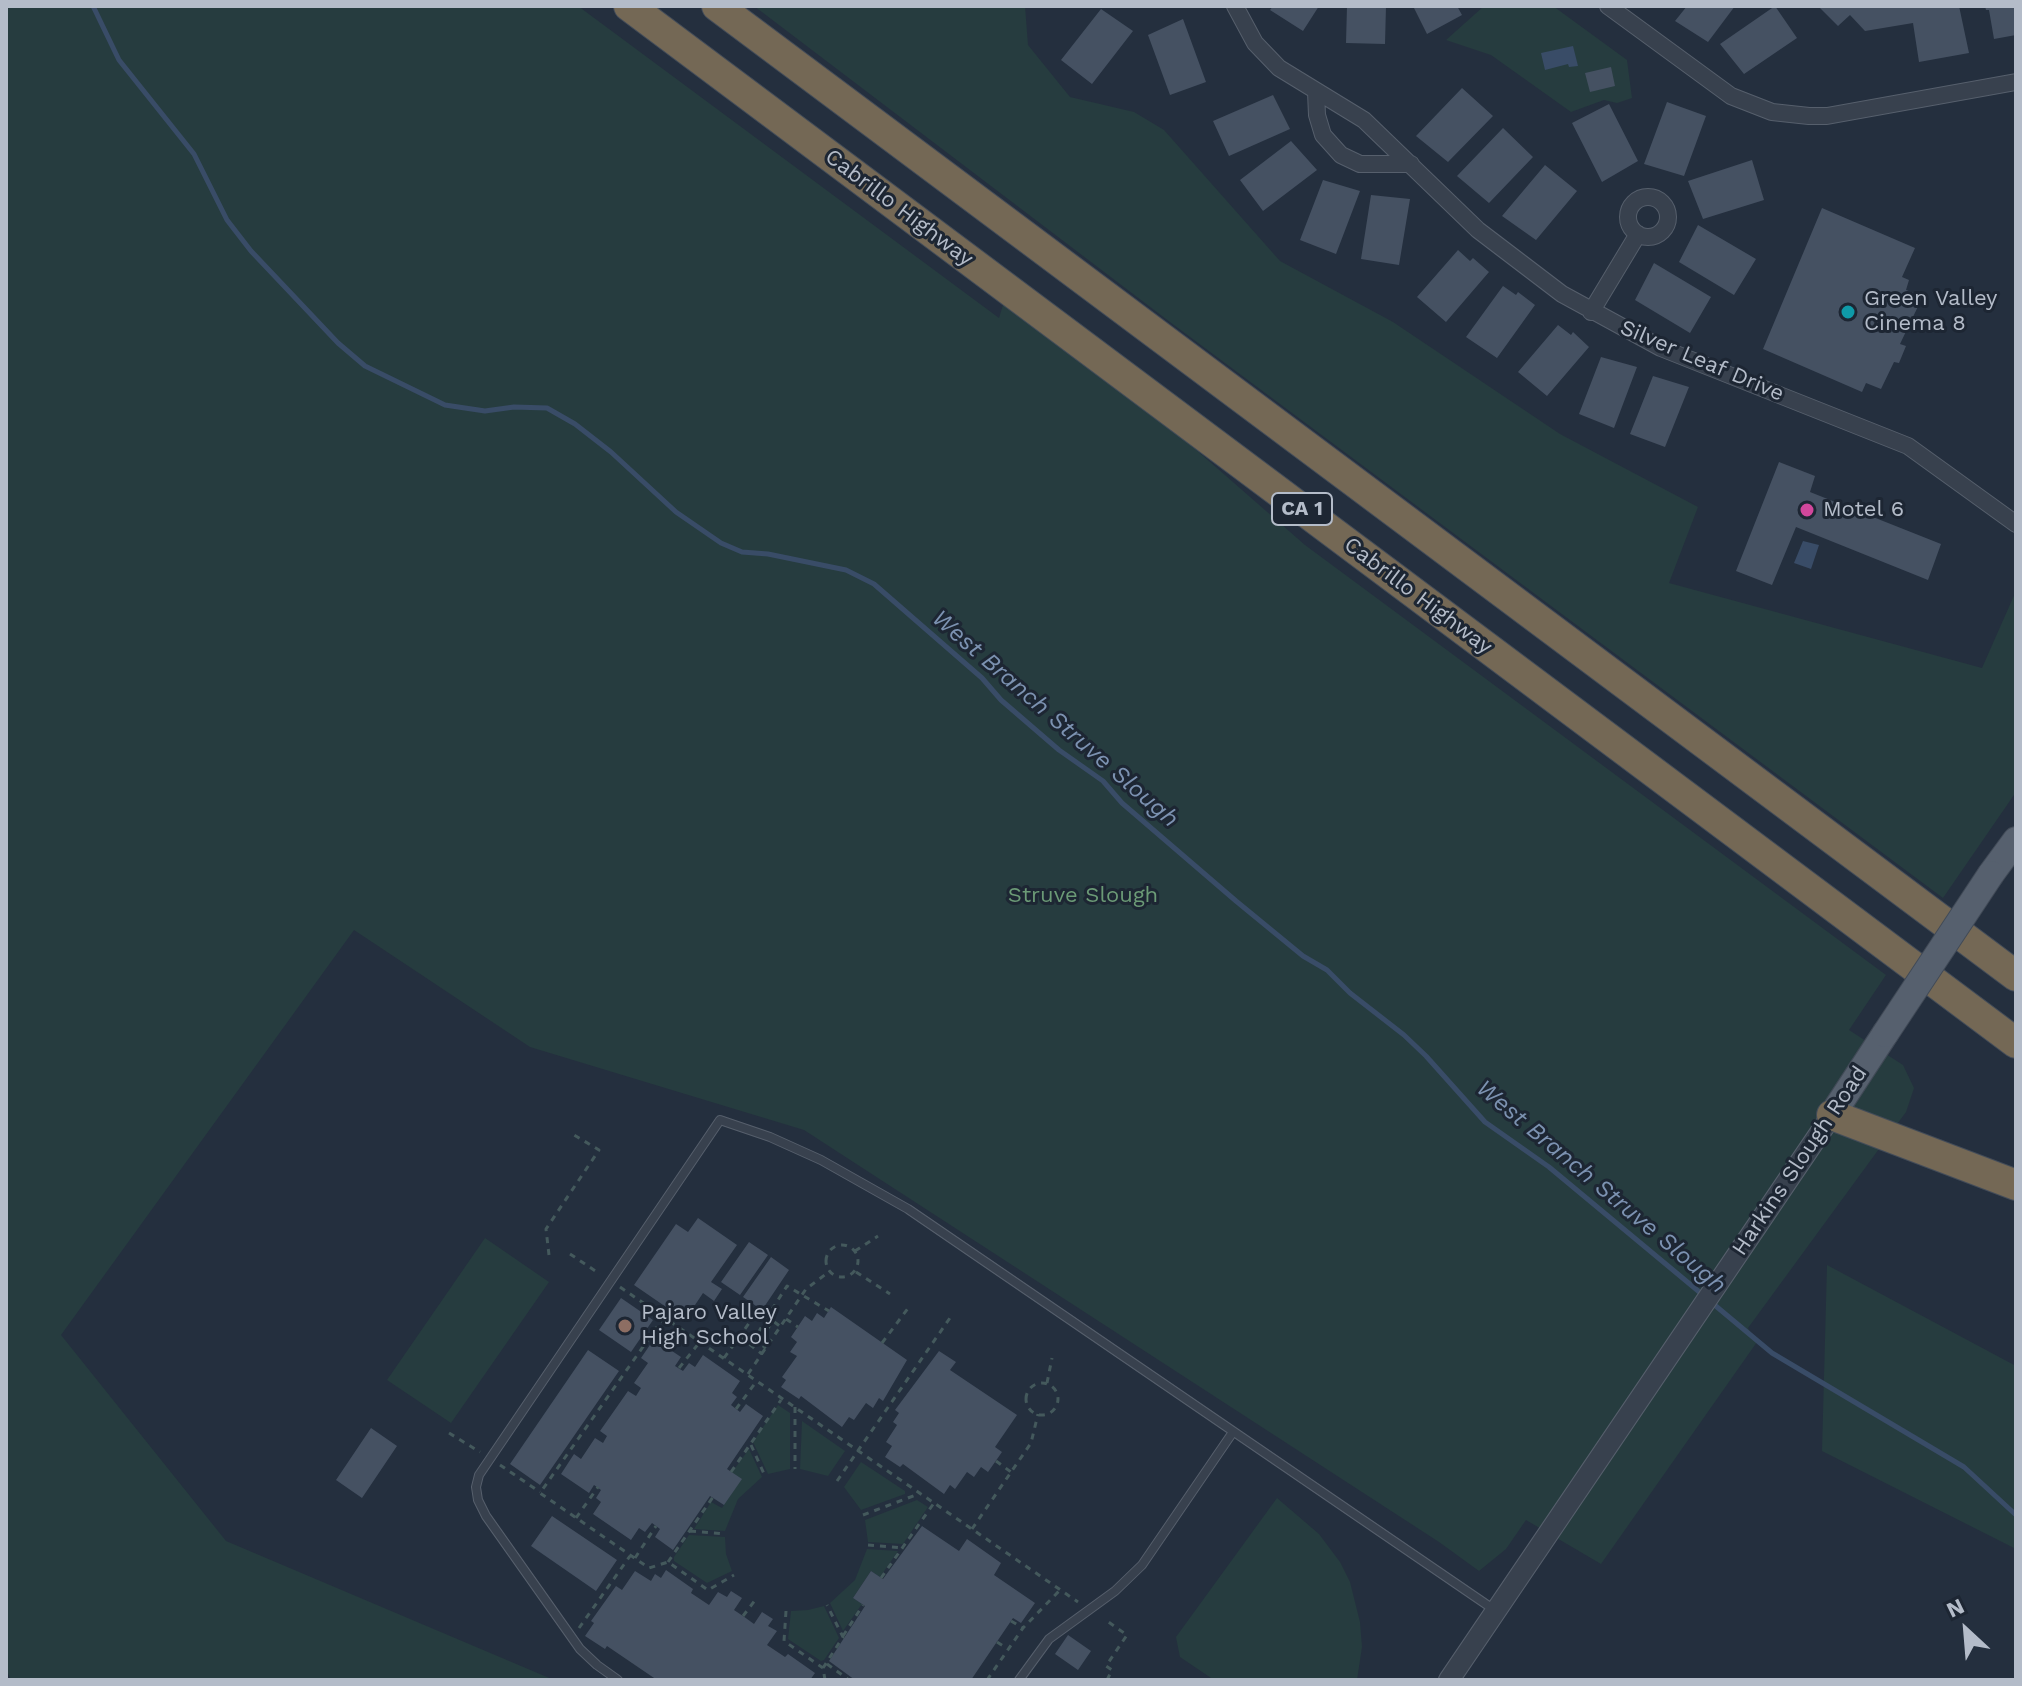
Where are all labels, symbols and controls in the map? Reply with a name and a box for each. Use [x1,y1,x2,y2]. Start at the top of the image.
street label: Cabrillo Highway [820,144,978,272]
place label: Green Valley Cinema 8 [1864,286,1997,338]
marker: Green Valley Cinema 8 [1839,303,1857,321]
street label: Silver Leaf Drive [1616,315,1788,407]
road number: CA 1 [1272,493,1332,525]
place label: Motel 6 [1823,497,1904,523]
marker: Motel 6 [1798,501,1816,519]
street label: Cabrillo Highway [1339,532,1497,660]
water label: West Branch Struve Slough [926,604,1184,834]
park label: Struve Slough [1008,883,1158,909]
street label: Harkins Slough Road [1727,1061,1873,1261]
water label: West Branch Struve Slough [1470,1074,1732,1300]
place label: Pajaro Valley High School [641,1300,777,1352]
marker: Pajaro Valley High School [616,1317,634,1335]
north arrow [1926,1590,2006,1670]
text: N [1942,1593,1968,1623]

